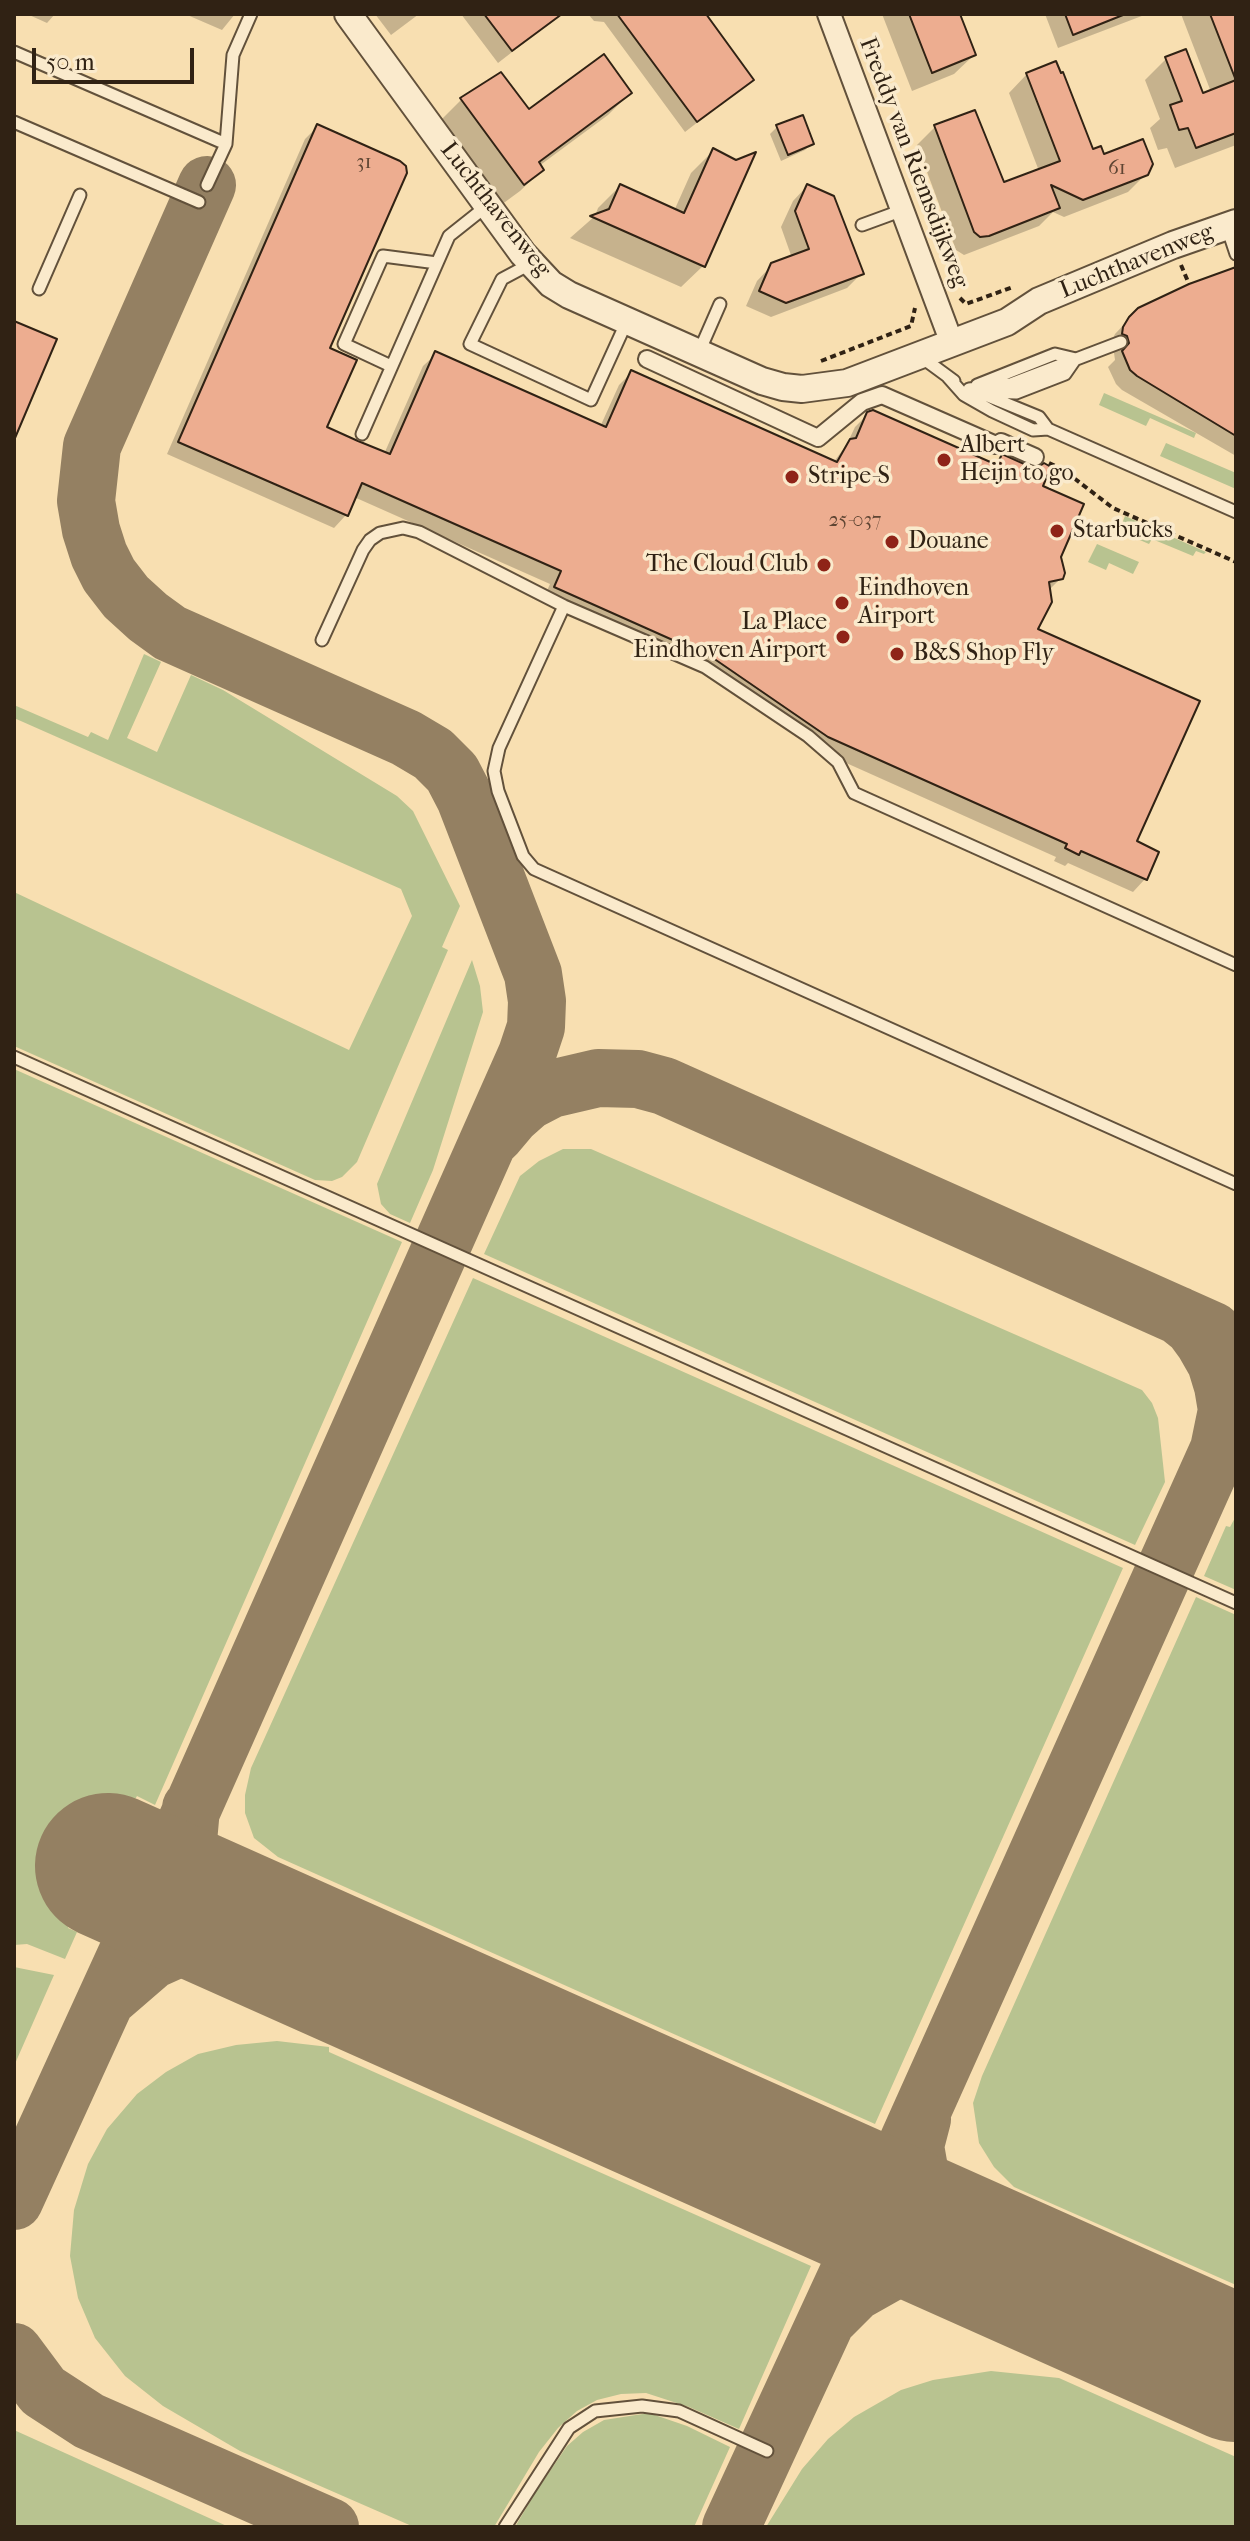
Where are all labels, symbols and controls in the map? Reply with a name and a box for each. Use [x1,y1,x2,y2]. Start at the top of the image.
scale bar [36,32,198,82]
street label: Freddy van Riemsdijkweg [852,34,974,292]
text: 50 m [46,48,95,76]
street label: Luchthavenweg [433,137,557,283]
house number: 31 [356,151,372,175]
house number: 61 [1108,157,1126,181]
street label: Luchthavenweg [1056,218,1218,306]
place label: Albert Heijn to go [960,432,1074,488]
marker: Albert Heijn to go [935,451,953,469]
place label: Stripe-S [808,463,890,491]
marker: Stripe-S [783,468,801,486]
house number: 25-037 [829,509,881,533]
place label: Starbucks [1073,517,1173,545]
marker: Starbucks [1048,522,1066,540]
place label: Douane [908,528,989,556]
marker: Douane [883,533,901,551]
place label: The Cloud Club [646,551,808,579]
marker: The Cloud Club [815,556,833,574]
place label: Eindhoven Airport [858,575,969,631]
marker: Eindhoven Airport [833,594,851,612]
place label: La Place Eindhoven Airport [633,609,827,665]
marker: La Place Eindhoven Airport [834,628,852,646]
place label: B&S Shop Fly [913,640,1054,668]
marker: B&S Shop Fly [888,645,906,663]

